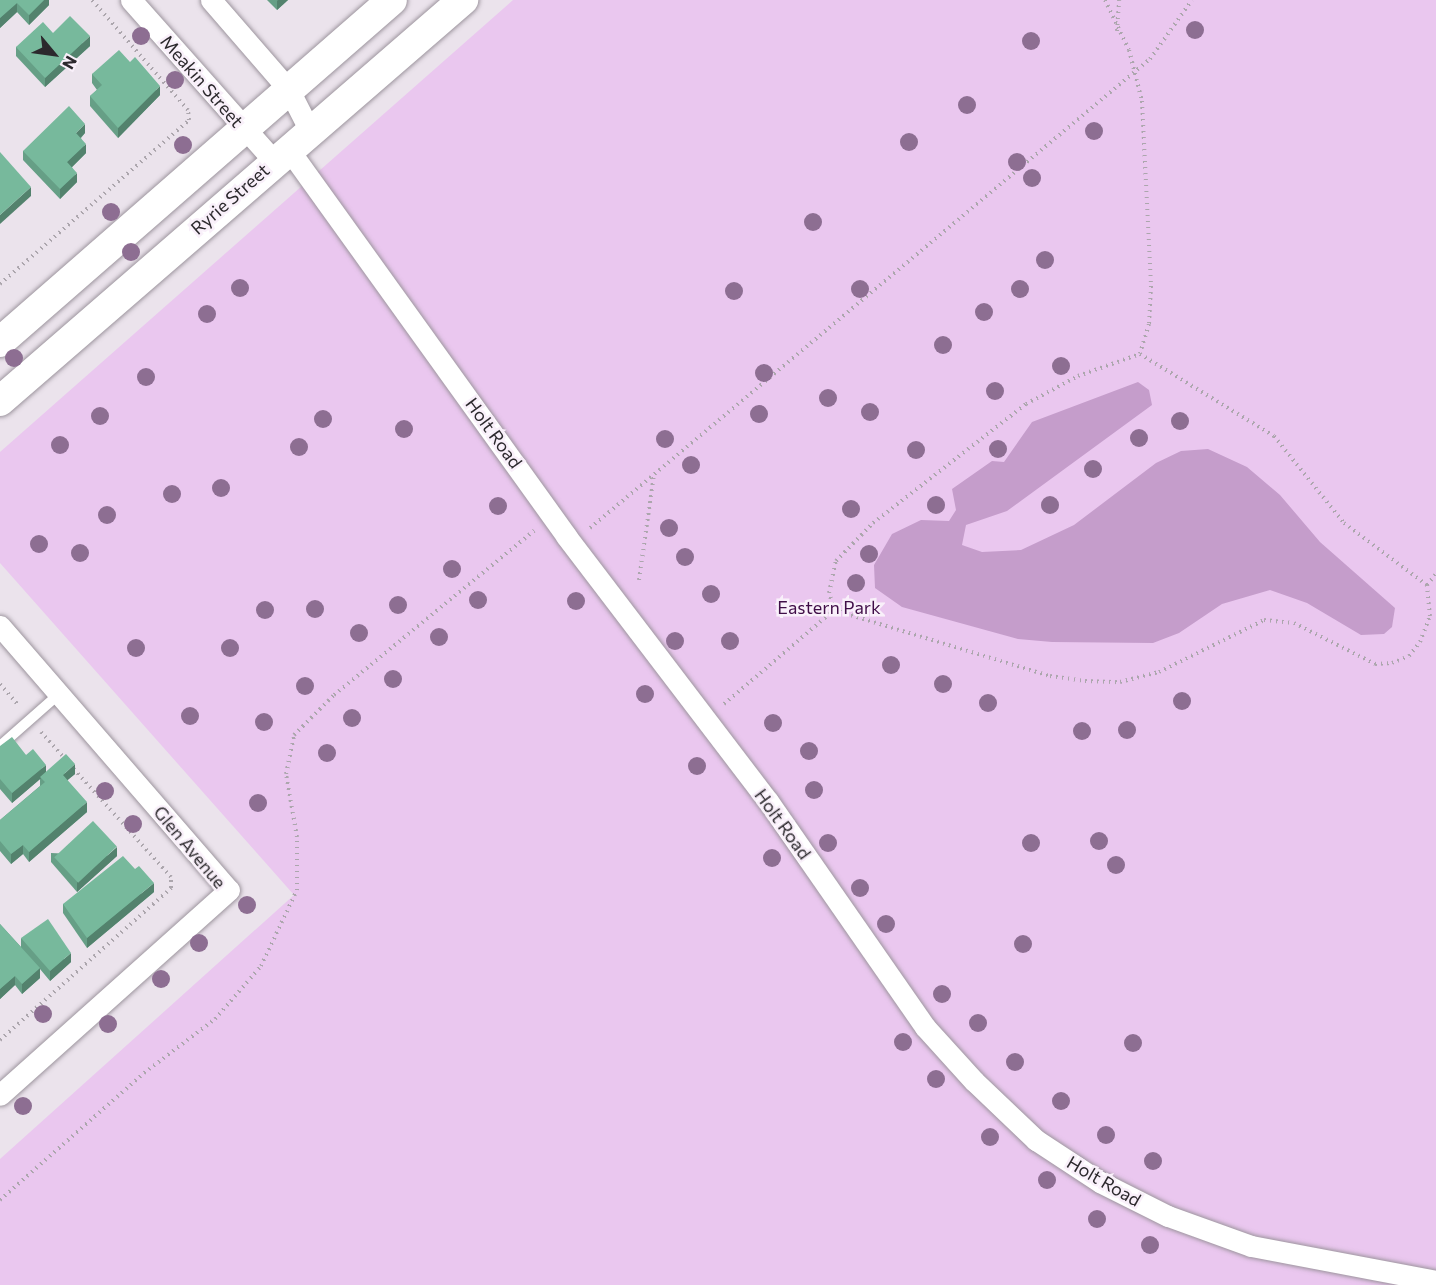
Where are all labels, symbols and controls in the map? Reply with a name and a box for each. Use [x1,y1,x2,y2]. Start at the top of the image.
north arrow [24,24,84,84]
street label: Meakin Street [156,30,248,132]
text: N [59,53,81,73]
street label: Ryrie Street [186,159,274,239]
street label: Holt Road [461,394,527,472]
park label: Eastern Park [777,596,881,618]
street label: Holt Road [750,785,816,863]
street label: Glen Avenue [149,801,231,893]
street label: Holt Road [1063,1151,1145,1211]

